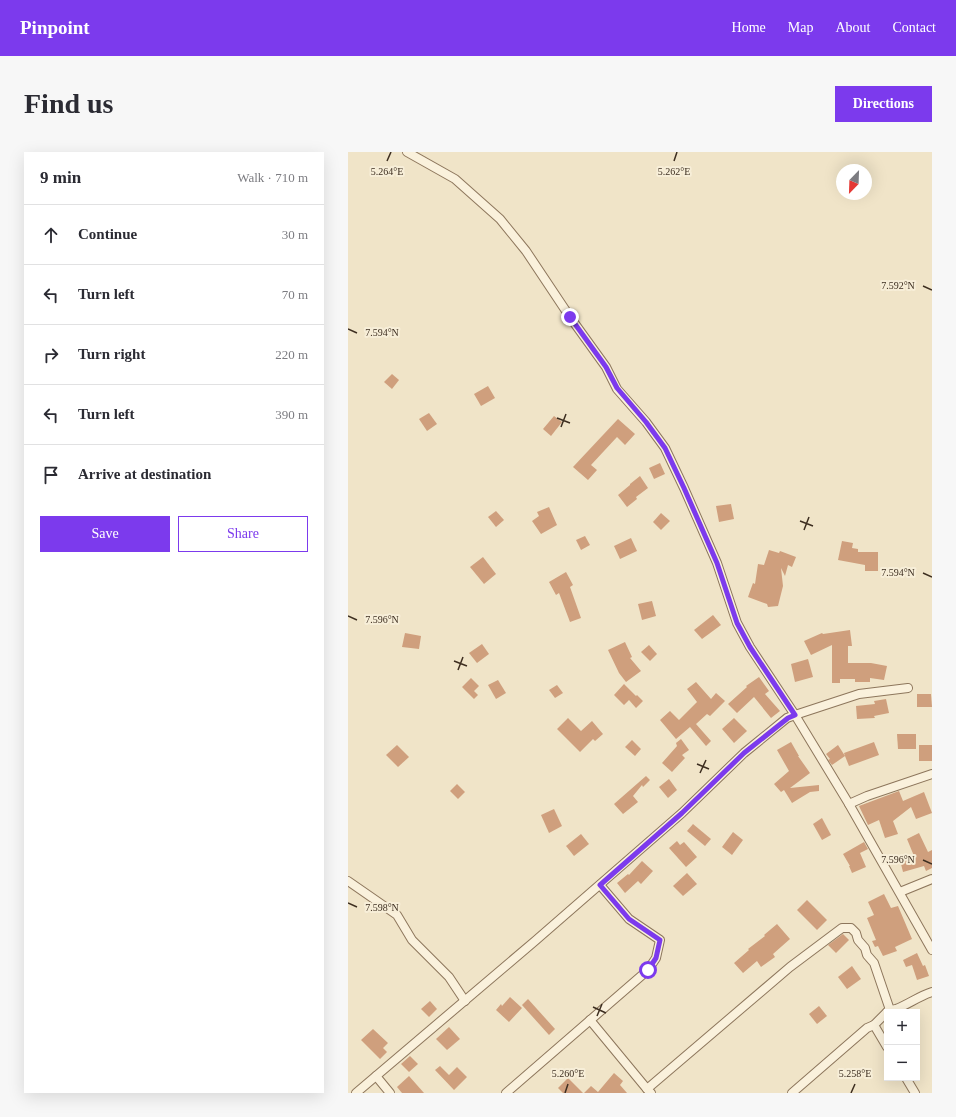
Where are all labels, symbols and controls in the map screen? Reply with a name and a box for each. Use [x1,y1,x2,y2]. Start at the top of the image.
text: Pinpoint [20,17,90,38]
text: Home [732,20,766,35]
text: Map [788,20,813,35]
text: About [835,20,870,35]
text: Contact [892,20,936,35]
button: Directions [835,86,932,122]
text: Find us [24,88,114,119]
north arrow [836,164,872,200]
text: 5.264°E [371,166,403,177]
text: 5.262°E [658,166,690,177]
text: 9 min [40,168,81,187]
text: Walk · 710 m [237,170,308,185]
icon: ahead [40,224,62,246]
text: Continue [78,226,137,242]
text: 30 m [282,227,308,242]
text: 7.592°N [881,280,915,291]
icon: left [40,284,62,306]
text: Turn left [78,286,135,302]
text: 70 m [282,287,308,302]
route end [561,308,579,326]
text: 7.594°N [365,327,399,338]
icon: right [40,344,62,366]
text: Turn right [78,346,145,362]
text: 220 m [275,347,308,362]
icon: left [40,404,62,426]
text: Turn left [78,406,135,422]
text: 390 m [275,407,308,422]
icon: arrive [40,464,62,486]
text: Arrive at destination [78,466,211,482]
button: Save [40,516,170,552]
button: Share [178,516,308,552]
text: 7.594°N [881,567,915,578]
text: 7.596°N [365,614,399,625]
text: 7.596°N [881,854,915,865]
text: 7.598°N [365,902,399,913]
route start [639,961,657,979]
map controls [884,1009,920,1081]
button: + [884,1009,920,1045]
button: − [884,1045,920,1081]
text: 5.260°E [552,1068,584,1079]
text: 5.258°E [839,1068,871,1079]

